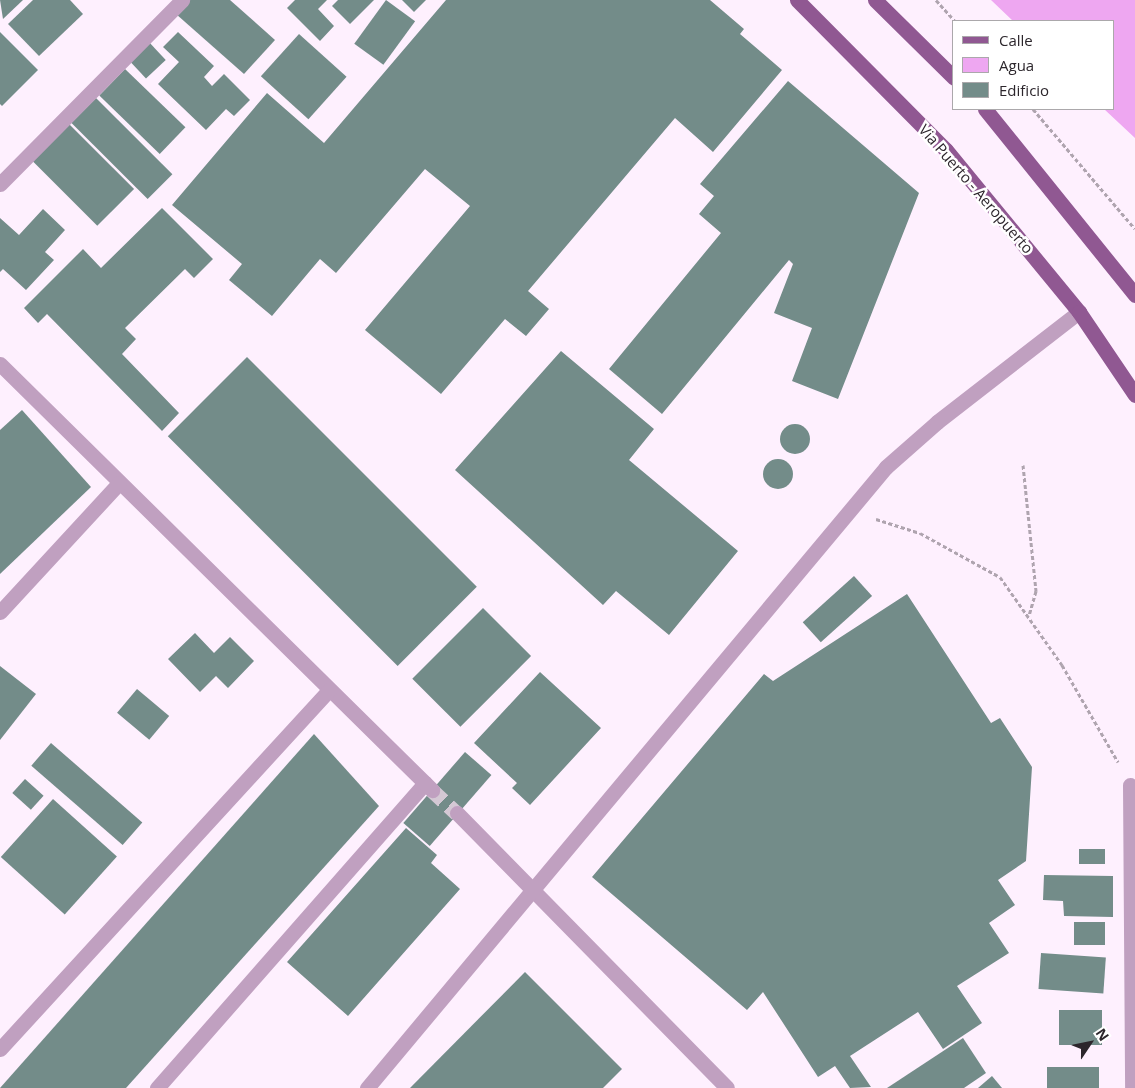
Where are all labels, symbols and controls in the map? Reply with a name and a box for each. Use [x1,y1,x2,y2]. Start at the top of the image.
legend [952,20,1115,110]
text: Calle [999,30,1033,50]
text: Agua [999,55,1034,75]
text: Edificio [999,80,1049,100]
street label: Via Puerto - Aeropuerto [915,121,1037,257]
north arrow [1065,1018,1115,1068]
text: N [1092,1024,1114,1044]

